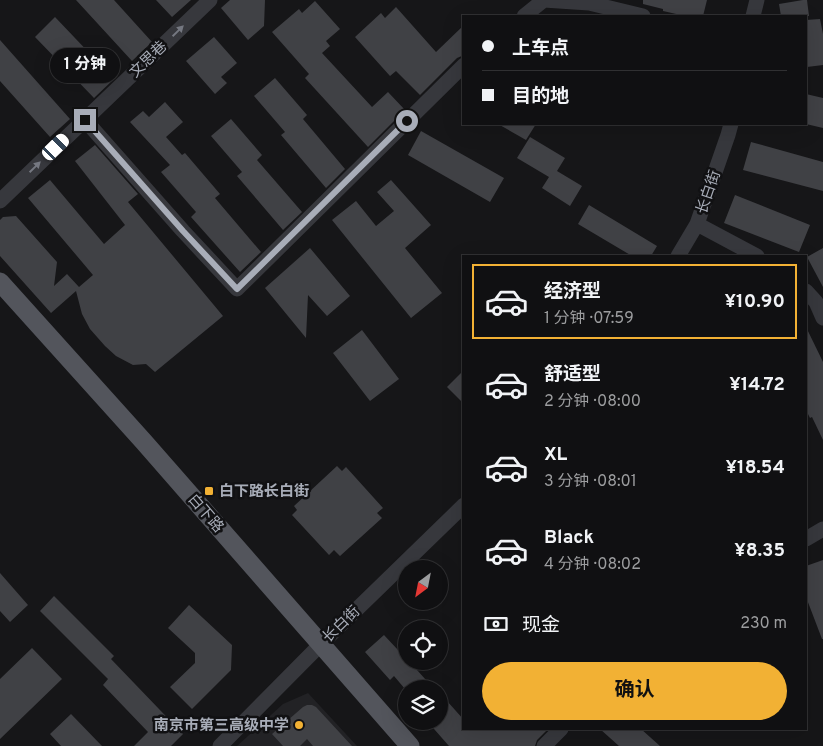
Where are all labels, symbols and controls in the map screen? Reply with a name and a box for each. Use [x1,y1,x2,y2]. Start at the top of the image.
one-way arrow [172,25,184,37]
text: 上车点 [512,37,569,61]
street label: 文思巷 [126,38,172,83]
callout: 1 分钟 [50,48,120,82]
text: 1 分钟 [64,55,106,75]
text: 目的地 [512,85,569,109]
route end [74,109,96,131]
route start [396,110,418,132]
car [39,131,72,163]
one-way arrow [29,161,41,173]
street label: 长白街 [693,168,726,217]
icon: car [484,279,529,324]
text: 经济型 [544,280,601,304]
text: ¥10.90 [725,290,785,314]
text: 1 分钟 · 07:59 [544,309,634,329]
icon: car [484,362,529,407]
text: 舒适型 [544,363,601,387]
text: ¥14.72 [729,373,785,397]
text: 2 分钟 · 08:00 [544,392,641,412]
text: XL [544,443,567,467]
icon: car [484,445,529,490]
text: ¥18.54 [726,456,785,480]
text: 3 分钟 · 08:01 [544,472,637,492]
place label: 白下路·长白街 [219,482,309,502]
marker: 白下路·长白街 [203,485,215,497]
street label: 白下路 [183,491,227,537]
text: Black [544,526,594,550]
icon: car [484,528,529,573]
text: ¥8.35 [734,539,785,563]
text: 4 分钟 · 08:02 [544,555,641,575]
north arrow [398,560,448,610]
map controls [398,560,448,730]
street label: 长白街 [319,603,365,648]
icon: cash [482,610,510,638]
text: 现金 [522,614,560,638]
text: 230 m [740,614,787,634]
button: locate [398,620,448,670]
button: 确认 [482,662,787,720]
button: layers [398,680,448,730]
place label: 南京市第三高级中学 [154,716,289,736]
marker: 南京市第三高级中学 [293,719,305,731]

